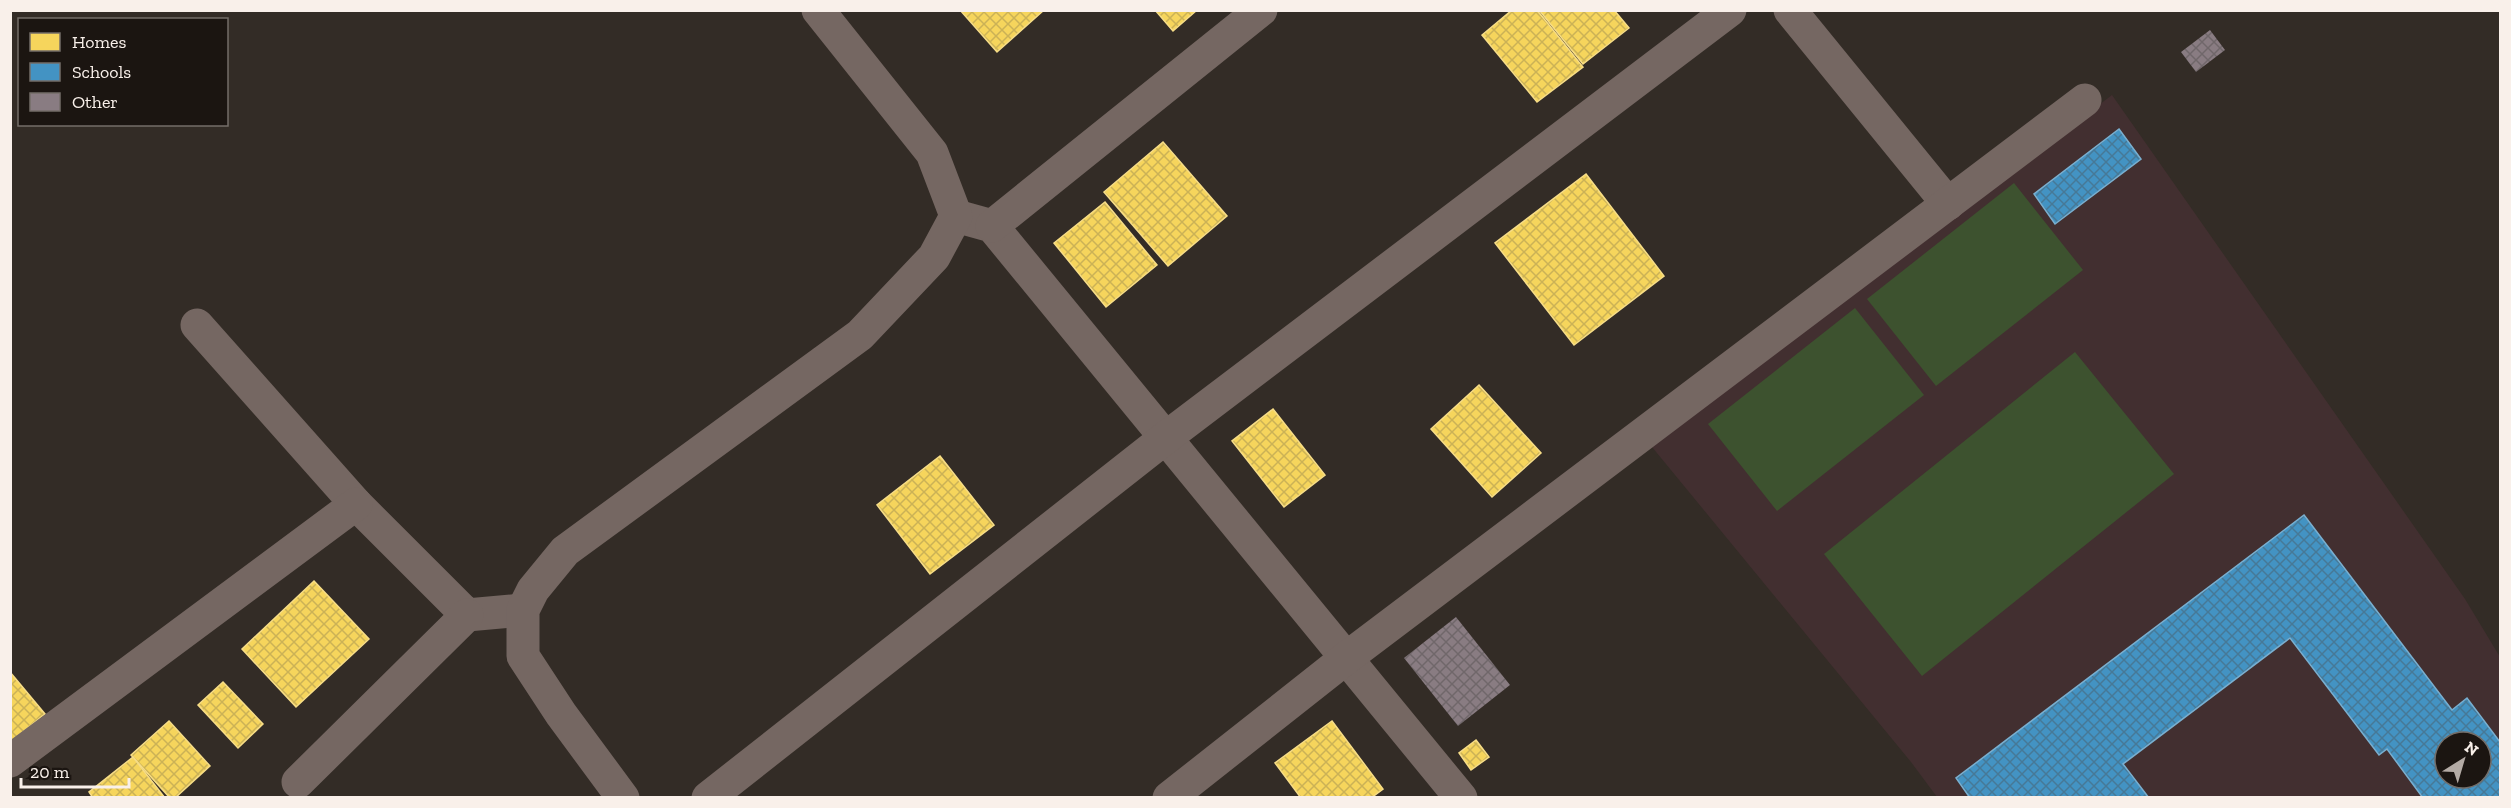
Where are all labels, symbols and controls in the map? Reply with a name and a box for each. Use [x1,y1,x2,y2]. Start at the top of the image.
legend [18,18,228,126]
text: Homes [72,31,126,53]
text: Schools [72,61,131,83]
text: Other [72,91,118,113]
north arrow [2433,730,2493,790]
text: N [2461,737,2482,760]
scale bar [21,751,129,789]
text: 20 m [30,761,70,783]

